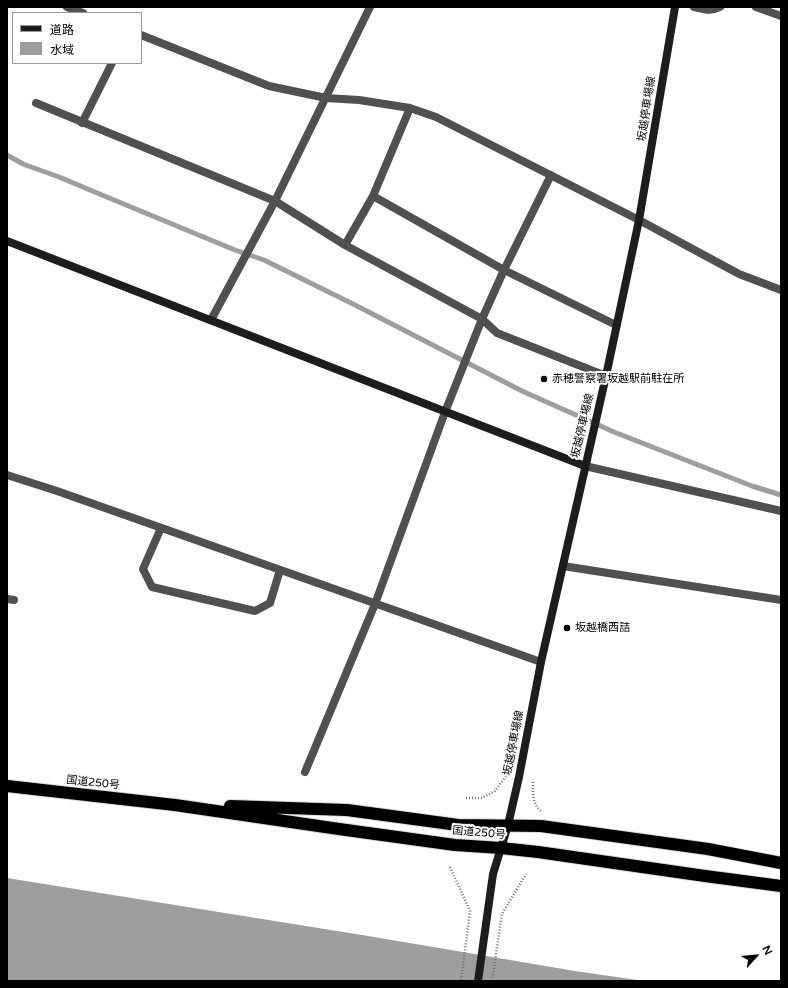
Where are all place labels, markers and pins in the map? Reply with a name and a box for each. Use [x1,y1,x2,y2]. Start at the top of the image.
place label: 赤穂警察署坂越駅前駐在所 [552,372,684,386]
marker: 赤穂警察署坂越駅前駐在所 [539,374,549,384]
place label: 坂越橋西詰 [575,621,630,635]
marker: 坂越橋西詰 [562,623,572,633]

